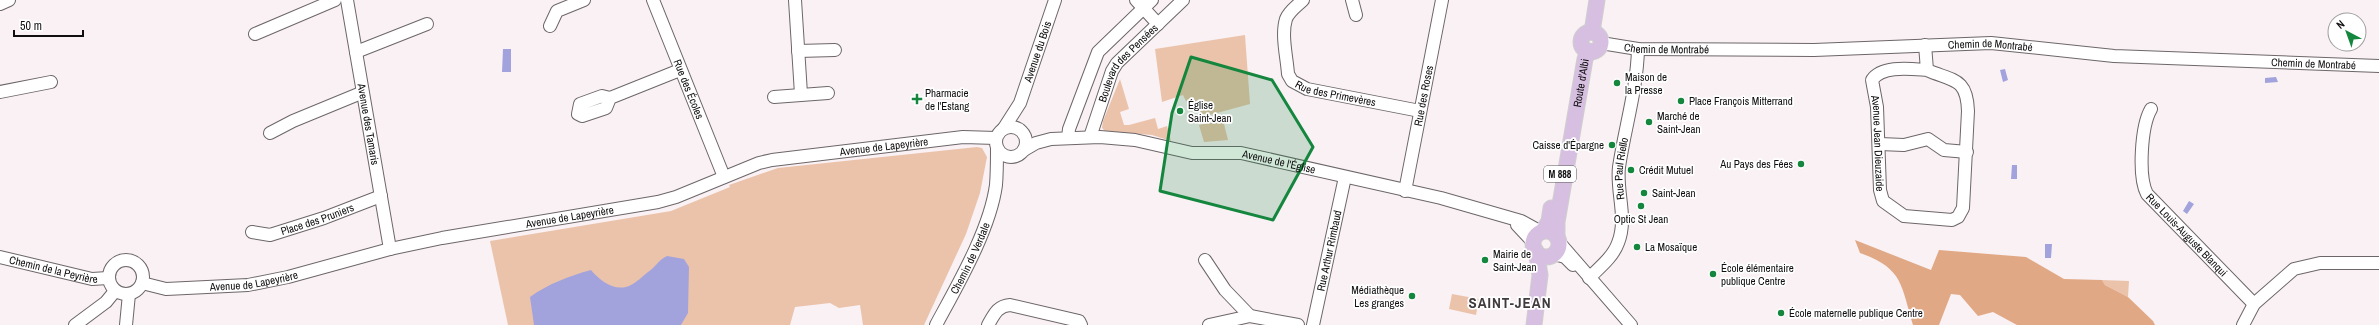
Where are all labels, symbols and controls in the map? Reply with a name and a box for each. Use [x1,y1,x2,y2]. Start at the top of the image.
scale bar [14,12,83,38]
north arrow [2327,12,2367,52]
text: N [2333,17,2347,32]
text: 50 m [20,18,42,34]
street label: Avenue du Bois [1020,19,1055,85]
street label: Boulevard des Pensées [1095,20,1161,104]
street label: Chemin de Montrabé [1948,36,2033,54]
street label: Chemin de Montrabé [1623,40,1709,56]
street label: Chemin de Montrabé [2271,55,2356,72]
street label: Rue des Écoles [670,57,707,122]
street label: Route d'Albi [1570,58,1592,108]
street label: Rue des Roses [1411,64,1436,127]
place label: Maison de la Presse [1625,70,1667,97]
street label: Rue des Primevères [1293,77,1378,109]
marker: Maison de la Presse [1612,78,1622,88]
street label: Avenue des Tamaris [354,81,382,166]
place label: Pharmacie de l'Estang [925,86,969,113]
street label: Avenue Jean Dieuzaide [1868,93,1887,192]
marker: Pharmacie de l'Estang [912,94,922,104]
place label: Place François Mitterrand [1689,94,1793,108]
marker: Place François Mitterrand [1676,96,1686,106]
place label: Église Saint-Jean [1188,98,1232,125]
marker: Église Saint-Jean [1175,106,1185,116]
place label: Marché de Saint-Jean [1657,109,1701,136]
marker: Marché de Saint-Jean [1644,117,1654,127]
street label: Avenue de Lapeyrière [838,134,929,159]
street label: Rue Paul Riello [1611,136,1631,201]
place label: Caisse d'Épargne [1533,138,1604,152]
marker: Caisse d'Épargne [1607,140,1617,150]
street label: Avenue de l'Église [1240,146,1317,177]
place label: Au Pays des Fées [1719,157,1793,171]
marker: Au Pays des Fées [1796,159,1806,169]
place label: Crédit Mutuel [1639,163,1693,177]
marker: Crédit Mutuel [1626,165,1636,175]
road number: M 888 [1544,166,1576,182]
place label: Saint-Jean [1652,186,1696,200]
marker: Saint-Jean [1639,188,1649,198]
street label: Rue Louis-Auguste Blanqui [2143,190,2230,279]
street label: Place des Pruniers [279,200,356,238]
marker: Optic St Jean [1636,201,1646,211]
street label: Avenue de Lapeyrière [524,203,615,231]
street label: Rue Arthur Rimbaud [1314,209,1345,292]
place label: Optic St Jean [1614,212,1668,226]
street label: Chemin de Verdale [947,221,993,296]
place label: La Mosaïque [1645,240,1697,254]
marker: La Mosaïque [1632,242,1642,252]
place label: Mairie de Saint-Jean [1493,247,1537,274]
street label: Chemin de la Peyrière [8,252,98,286]
marker: Mairie de Saint-Jean [1480,255,1490,265]
place label: École élémentaire publique Centre [1721,261,1794,288]
street label: Avenue de Lapeyrière [208,268,299,294]
marker: École élémentaire publique Centre [1708,269,1718,279]
place label: Médiathèque Les granges [1351,283,1404,310]
marker: Médiathèque Les granges [1407,291,1417,301]
district label: SAINT-JEAN [1468,292,1552,313]
place label: École maternelle publique Centre [1789,306,1923,320]
marker: École maternelle publique Centre [1776,308,1786,318]

